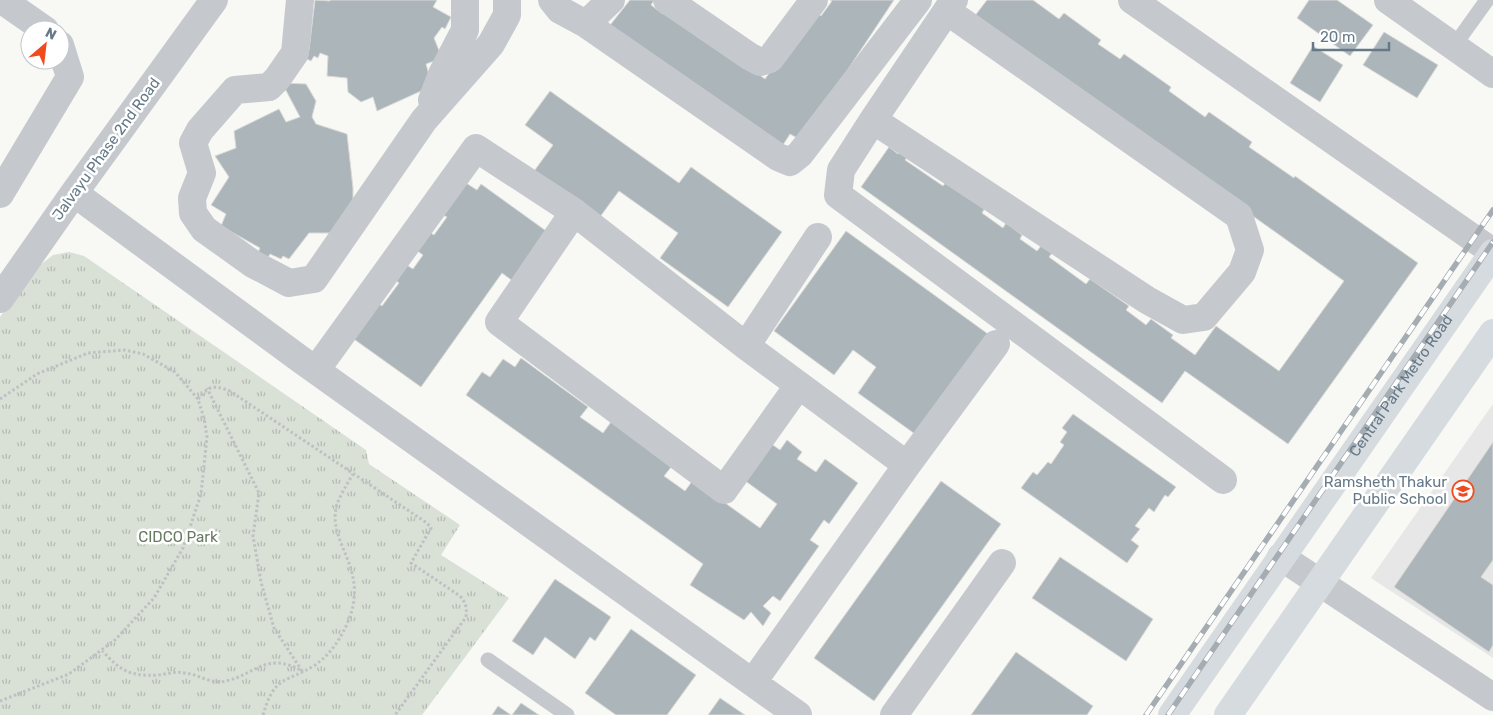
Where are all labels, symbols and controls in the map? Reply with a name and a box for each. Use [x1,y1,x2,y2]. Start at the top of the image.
north arrow [20,20,70,70]
scale bar [1313,20,1389,52]
text: N [42,24,59,44]
text: 20 m [1320,28,1355,46]
street label: Jalvayu Phase 2nd Road [48,74,164,224]
street label: Central Park Metro Road [1345,311,1456,460]
place label: Ramsheth Thakur Public School [1324,473,1447,508]
school or university icon: Ramsheth Thakur Public School [1451,479,1475,503]
park label: CIDCO Park [138,528,218,546]

